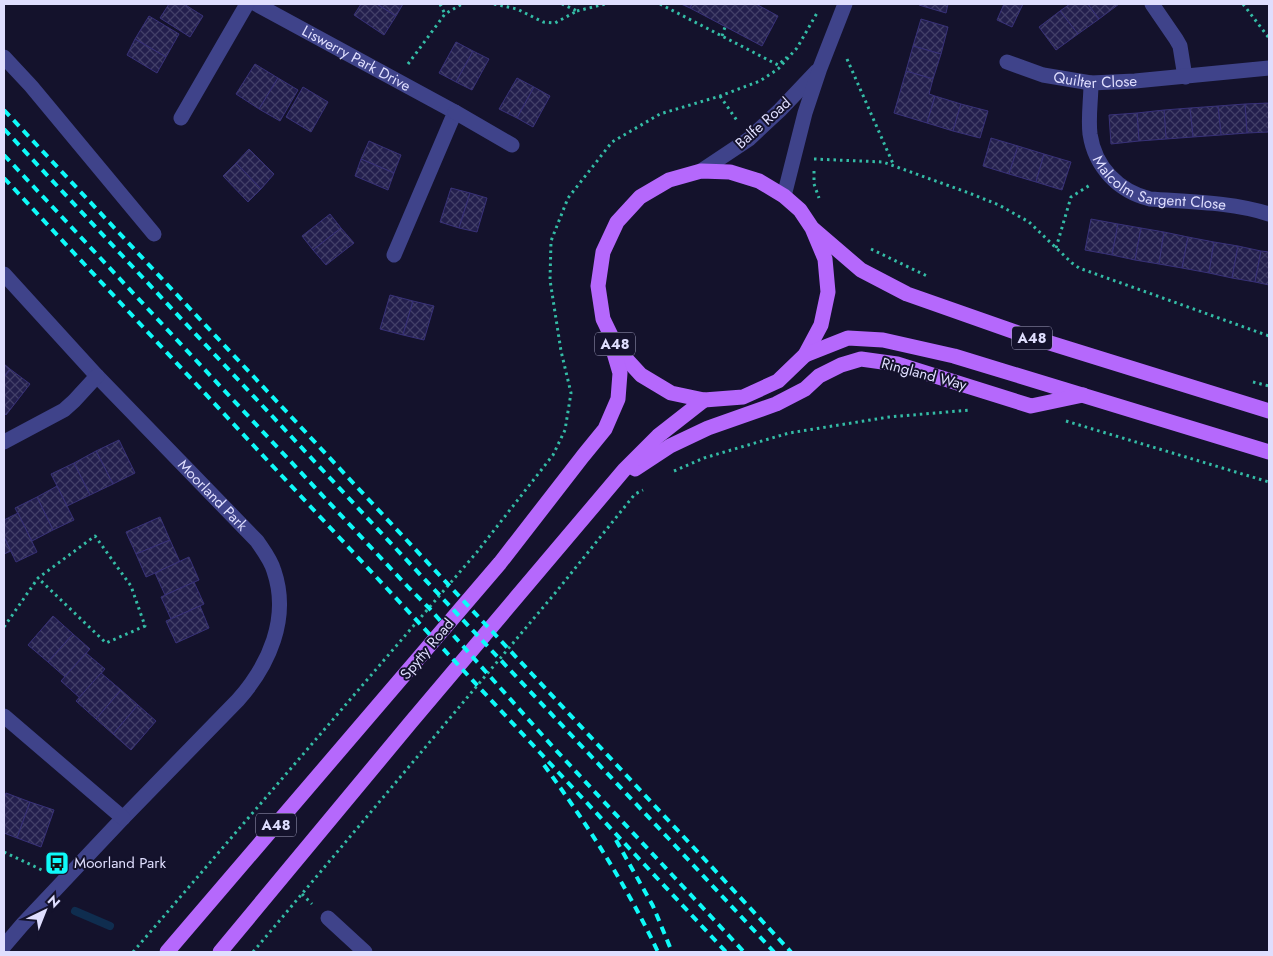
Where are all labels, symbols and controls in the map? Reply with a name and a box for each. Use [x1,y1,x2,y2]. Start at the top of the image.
street label: Liswerry Park Drive [298,20,415,97]
street label: Quilter Close [1052,66,1138,94]
street label: Balfe Road [730,92,796,154]
street label: Malcolm Sargent Close [1087,151,1228,216]
road number: A48 [1012,326,1052,349]
road number: A48 [595,332,635,356]
street label: Ringland Way [879,352,969,396]
street label: Moorland Park [173,454,253,536]
street label: Spytty Road [395,614,459,684]
road number: A48 [256,814,296,836]
bus stop icon: Moorland Park [44,850,70,876]
place label: Moorland Park [74,852,166,874]
north arrow [20,886,70,936]
text: N [43,890,65,913]

